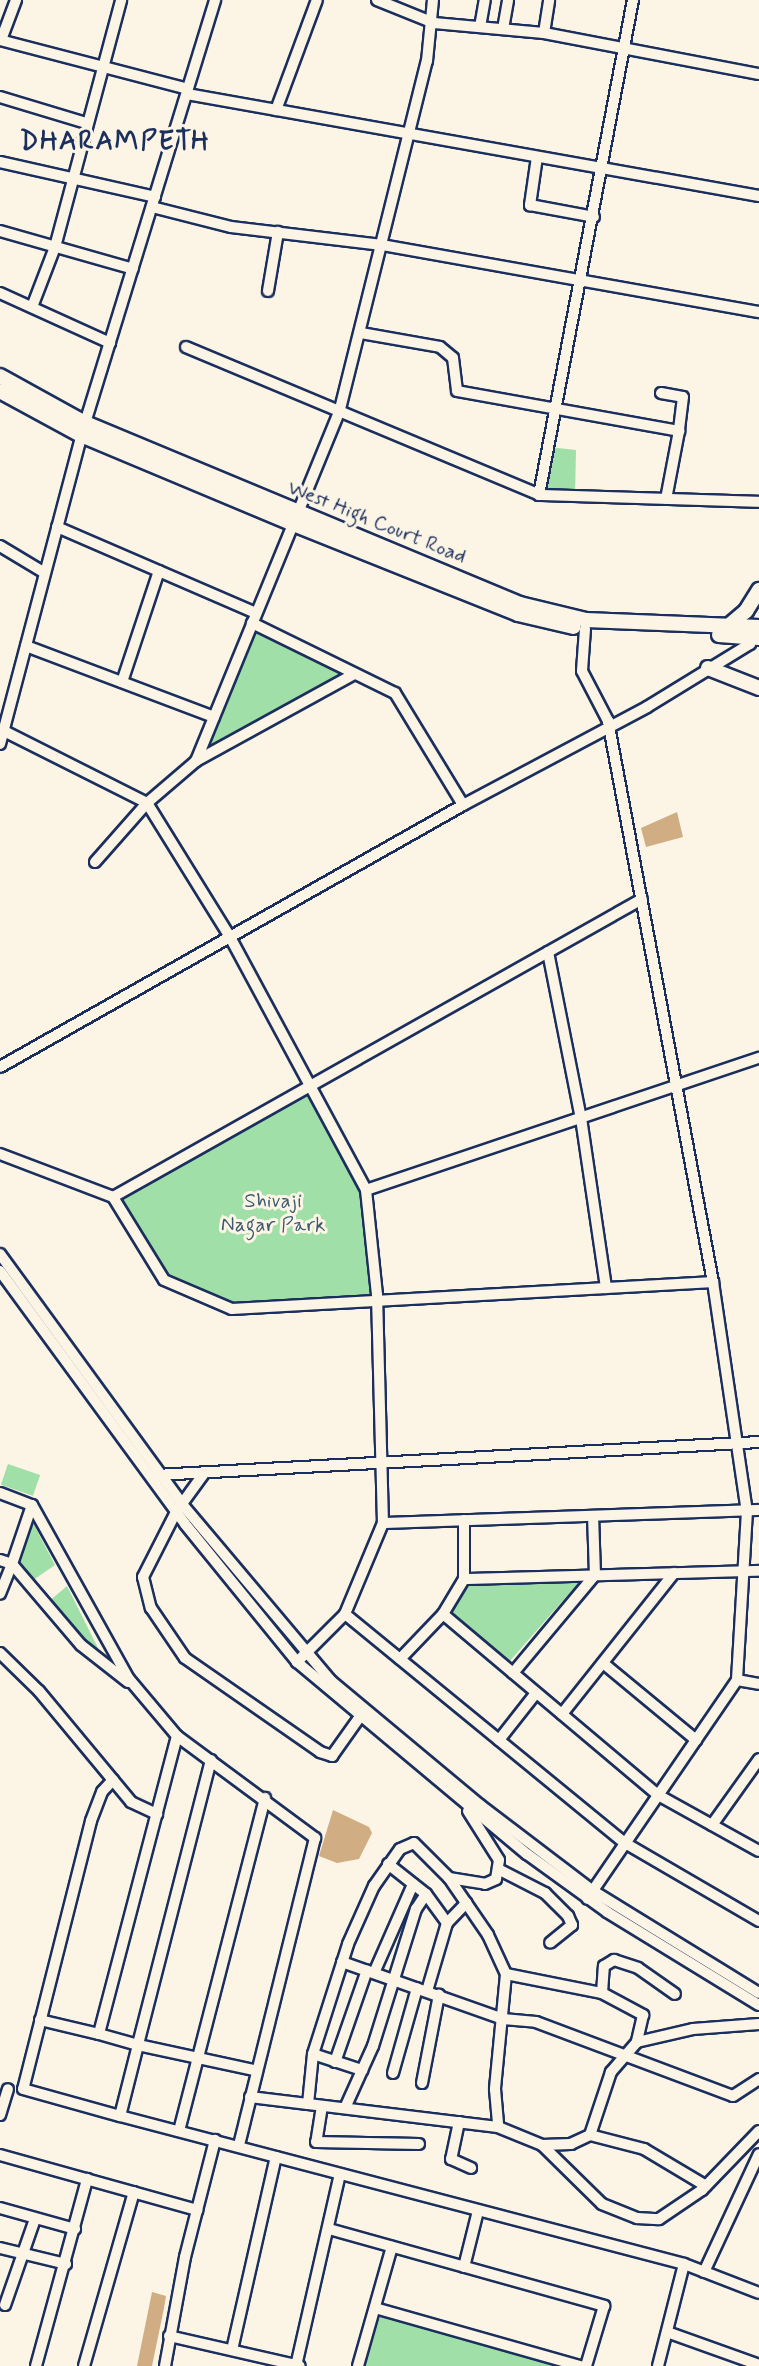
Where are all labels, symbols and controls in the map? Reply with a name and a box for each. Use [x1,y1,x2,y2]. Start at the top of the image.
district label: DHARAMPETH [19,126,211,158]
street label: West High Court Road [284,475,470,569]
park label: Shivaji Nagar Park [222,1188,324,1238]

